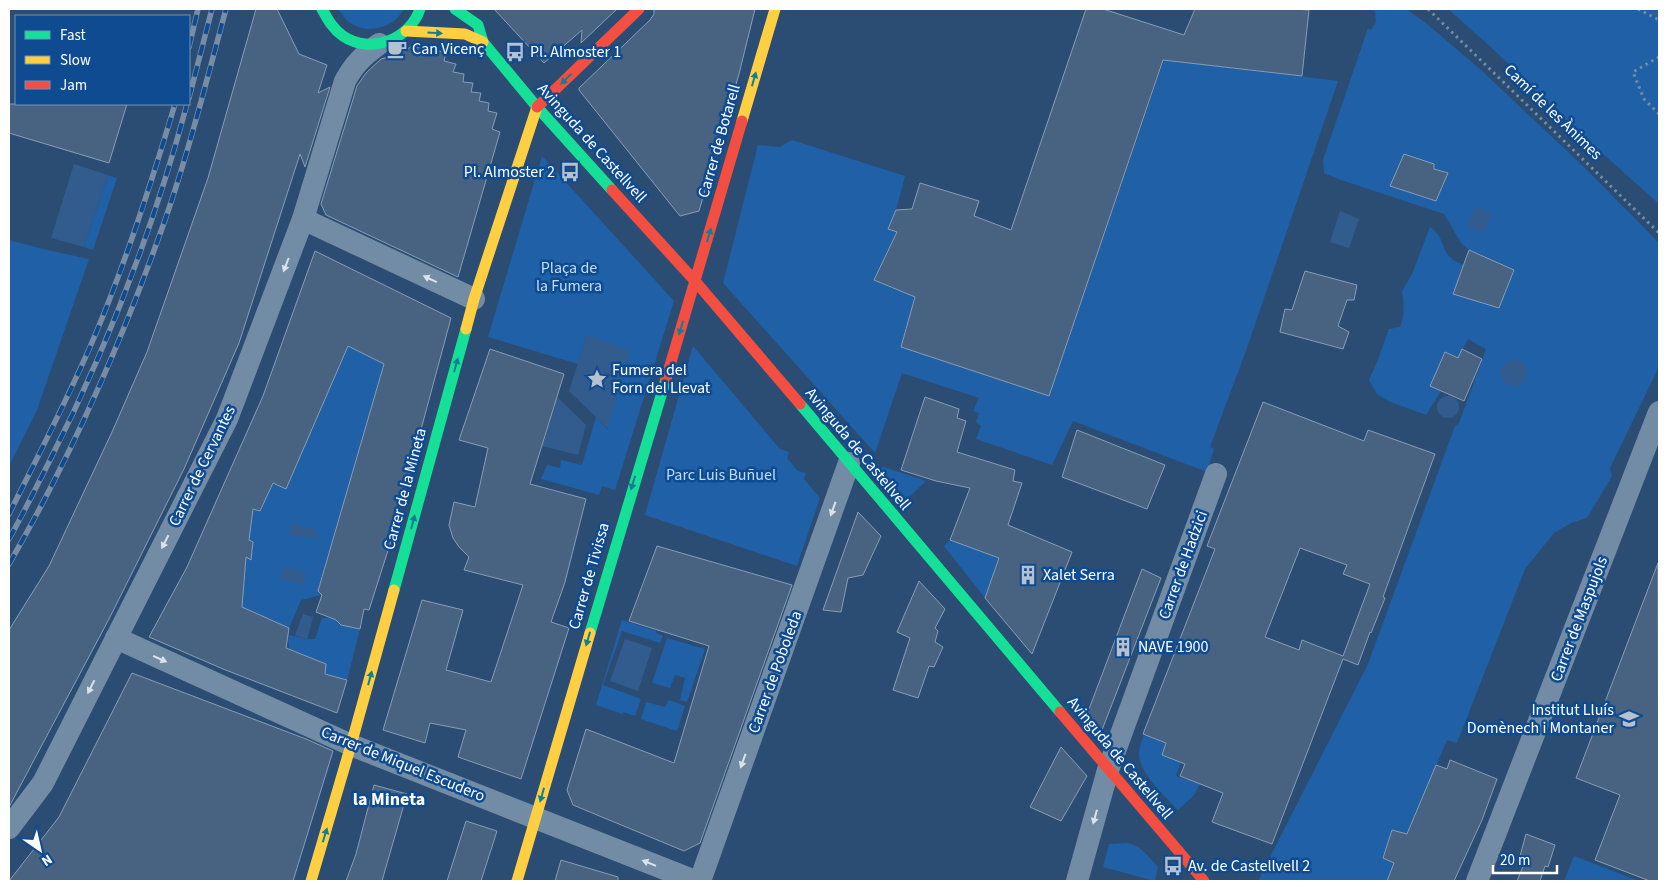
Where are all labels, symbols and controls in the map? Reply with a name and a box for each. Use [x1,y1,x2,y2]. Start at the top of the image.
legend [15,15,190,105]
text: Fast [60,25,86,46]
one-way arrow [427,29,443,37]
cafe icon: Can Vicenç [386,38,408,60]
place label: Can Vicenç [412,38,484,60]
bus stop icon: Pl. Almoster 1 [504,41,526,63]
place label: Pl. Almoster 1 [530,41,621,63]
text: Slow [60,50,91,71]
street label: Camí de les Ànimes [1499,59,1607,165]
one-way arrow [751,71,759,86]
one-way arrow [560,73,572,85]
text: Jam [60,75,87,96]
street label: Avinguda de Castellvell [532,78,652,208]
street label: Carrer de Botarell [692,82,746,200]
place label: Pl. Almoster 2 [464,161,555,183]
bus stop icon: Pl. Almoster 2 [559,161,581,183]
one-way arrow [705,227,713,242]
park label: Plaça de la Fumera [536,257,602,297]
one-way arrow [282,258,290,273]
one-way arrow [423,274,437,282]
one-way arrow [677,321,685,336]
one-way arrow [452,358,460,373]
place label: Fumera del Forn del Llevat [612,359,711,399]
place icon: Fumera del Forn del Llevat [586,368,608,390]
street label: Avinguda de Castellvell [800,383,916,515]
street label: Carrer de Cervantes [163,402,241,530]
street label: Carrer de la Mineta [378,426,432,552]
park label: Parc Luis Buñuel [666,464,776,486]
one-way arrow [629,476,637,491]
one-way arrow [829,502,837,517]
street label: Carrer de Hadzici [1153,508,1213,622]
one-way arrow [409,514,417,529]
street label: Carrer de Tivissa [563,520,615,632]
one-way arrow [161,534,169,549]
street label: Carrer de Maspujols [1545,553,1613,685]
building icon: Xalet Serra [1017,564,1039,586]
place label: Xalet Serra [1043,564,1115,586]
street label: Carrer de Poboleda [743,608,807,736]
one-way arrow [583,632,591,647]
building icon: NAVE 1900 [1112,636,1134,658]
place label: NAVE 1900 [1138,636,1209,658]
one-way arrow [153,655,167,663]
one-way arrow [366,671,374,686]
one-way arrow [87,679,96,694]
street label: Avinguda de Castellvell [1062,692,1178,824]
place label: Institut Lluís Domènech i Montaner [1467,699,1614,739]
school or university icon: Institut Lluís Domènech i Montaner [1618,708,1640,730]
street label: Carrer de Miquel Escudero [318,721,488,807]
one-way arrow [739,754,747,769]
district label: la Mineta [353,787,425,812]
one-way arrow [538,788,546,803]
one-way arrow [1091,809,1099,824]
north arrow [15,825,65,875]
one-way arrow [321,827,329,842]
scale bar [1493,842,1557,874]
text: N [37,849,56,871]
text: 20 m [1500,850,1530,871]
bus stop icon: Av. de Castellvell 2 [1162,855,1184,877]
place label: Av. de Castellvell 2 [1188,855,1310,877]
one-way arrow [641,859,656,867]

